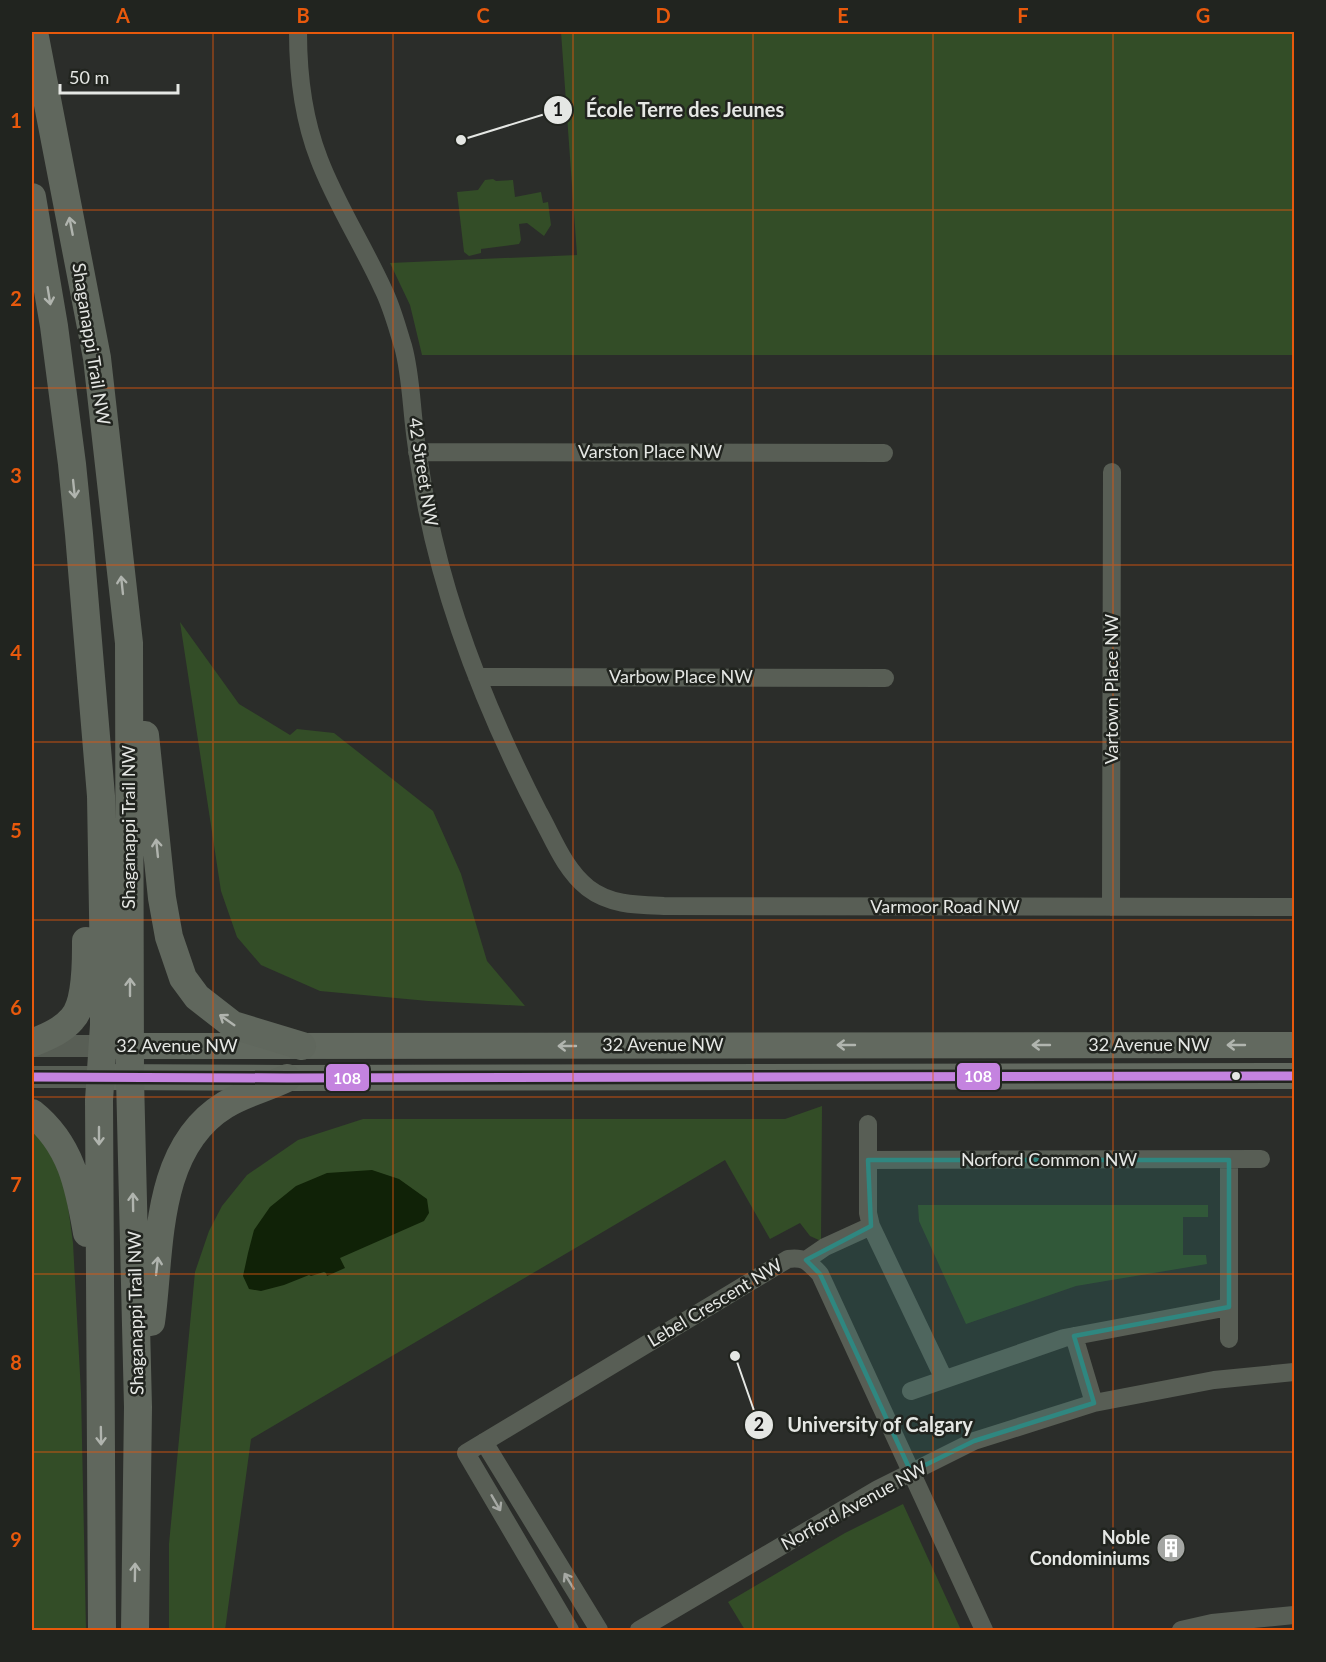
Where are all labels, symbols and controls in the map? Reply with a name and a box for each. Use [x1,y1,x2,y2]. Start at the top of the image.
text: A [115,3,130,27]
text: B [296,3,310,27]
text: C [476,3,490,27]
text: D [655,3,671,27]
text: E [837,3,849,27]
text: F [1017,3,1029,27]
text: G [1196,3,1210,27]
scale bar [60,57,178,95]
text: 50 m [69,66,109,88]
callout: École Terre des Jeunes [543,91,797,129]
text: École Terre des Jeunes [586,97,784,121]
text: 1 [553,98,563,120]
text: 1 [10,108,22,132]
one-way arrow [65,216,76,236]
street label: Shaganappi Trail NW [68,261,116,427]
one-way arrow [43,285,54,305]
text: 2 [10,286,22,310]
street label: 42 Street NW [405,416,444,528]
street label: Varston Place NW [578,440,722,462]
text: 3 [10,463,22,487]
one-way arrow [69,478,80,498]
one-way arrow [116,575,127,595]
street label: Vartown Place NW [1100,613,1122,764]
text: 4 [10,640,22,664]
street label: Varbow Place NW [609,665,753,687]
street label: Shaganappi Trail NW [117,745,139,909]
text: 5 [10,818,22,842]
one-way arrow [151,839,162,859]
street label: Varmoor Road NW [870,895,1020,917]
one-way arrow [124,978,136,998]
text: 6 [10,995,22,1019]
one-way arrow [220,1014,236,1026]
street label: 32 Avenue NW [602,1033,724,1055]
street label: 32 Avenue NW [1088,1033,1210,1055]
street label: 32 Avenue NW [116,1034,238,1056]
one-way arrow [837,1039,857,1051]
one-way arrow [1032,1039,1052,1051]
one-way arrow [1227,1039,1247,1051]
one-way arrow [558,1040,578,1052]
line badge: 108 [956,1062,1001,1091]
line badge: 108 [325,1063,370,1092]
text: 108 [964,1066,992,1085]
text: 108 [333,1068,361,1087]
unlabelled marker [1230,1070,1242,1082]
one-way arrow [93,1125,105,1145]
street label: Norford Common NW [961,1148,1137,1170]
text: 7 [10,1172,22,1196]
one-way arrow [127,1192,139,1212]
street label: Shaganappi Trail NW [123,1230,147,1395]
street label: Lebel Crescent NW [643,1253,786,1351]
one-way arrow [152,1256,163,1276]
text: 8 [10,1350,22,1374]
callout: University of Calgary [744,1406,985,1444]
text: University of Calgary [787,1412,973,1436]
text: 2 [754,1413,764,1435]
one-way arrow [95,1425,106,1445]
street label: Norford Avenue NW [777,1456,931,1554]
one-way arrow [490,1494,502,1511]
place label: Noble Condominiums [1030,1526,1150,1569]
text: 9 [10,1527,22,1551]
building icon: Noble Condominiums [1155,1532,1187,1564]
one-way arrow [129,1563,141,1583]
one-way arrow [562,1573,574,1590]

